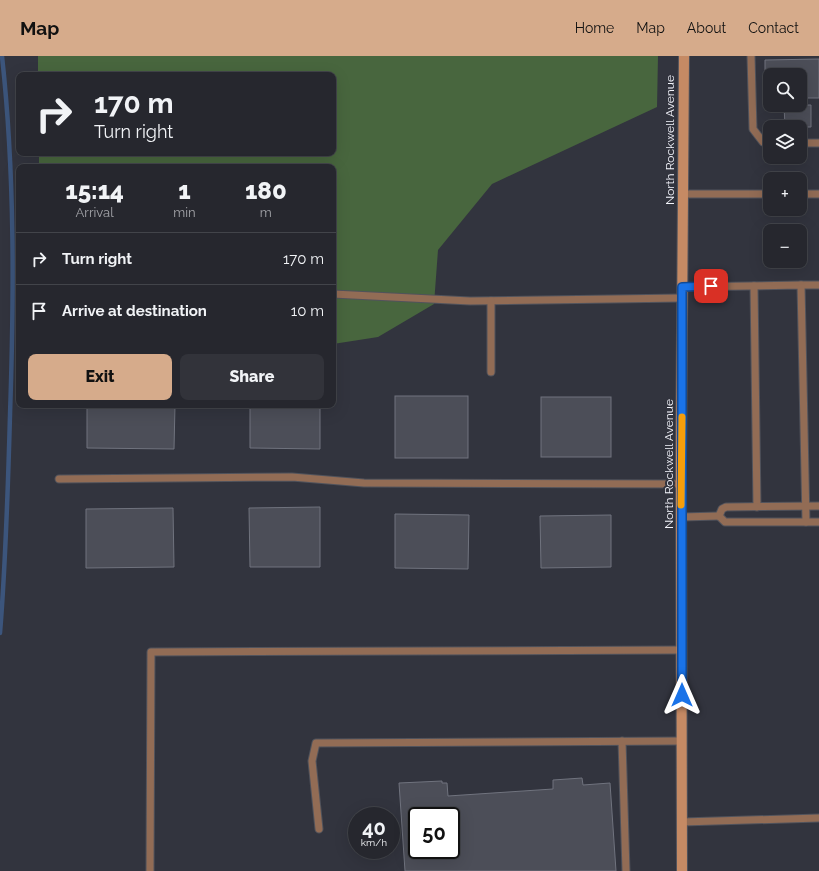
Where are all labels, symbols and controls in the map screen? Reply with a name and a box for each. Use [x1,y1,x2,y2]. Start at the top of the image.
text: Map [20,17,59,39]
text: Home [575,20,614,36]
text: Map [636,20,665,36]
text: About [687,20,726,36]
text: Contact [748,20,799,36]
map controls [763,68,807,268]
button: search [763,68,807,112]
street label: North Rockwell Avenue [663,75,677,205]
text: 170 m [94,87,174,120]
icon: right [28,88,80,140]
button: layers [763,120,807,164]
text: Turn right [94,121,173,142]
button: + [763,172,807,216]
text: 15:14 [65,176,124,205]
text: 1 [178,176,191,205]
text: 180 [245,176,287,205]
text: Arrival [76,205,114,220]
text: min [173,205,196,220]
text: m [260,205,272,220]
button: − [763,224,807,268]
icon: right [28,248,50,270]
text: Turn right [62,250,132,268]
text: 170 m [283,250,324,268]
pin [694,269,728,303]
icon: arrive [700,275,722,297]
icon: arrive [28,300,50,322]
text: Arrive at destination [62,302,207,320]
text: 10 m [291,302,324,320]
button: Exit [28,354,172,400]
button: Share [180,354,324,400]
street label: North Rockwell Avenue [662,399,676,529]
position arrow [661,674,703,716]
speed limit sign: 50 [408,807,460,859]
text: 40 [362,816,386,840]
text: km/h [361,837,387,848]

